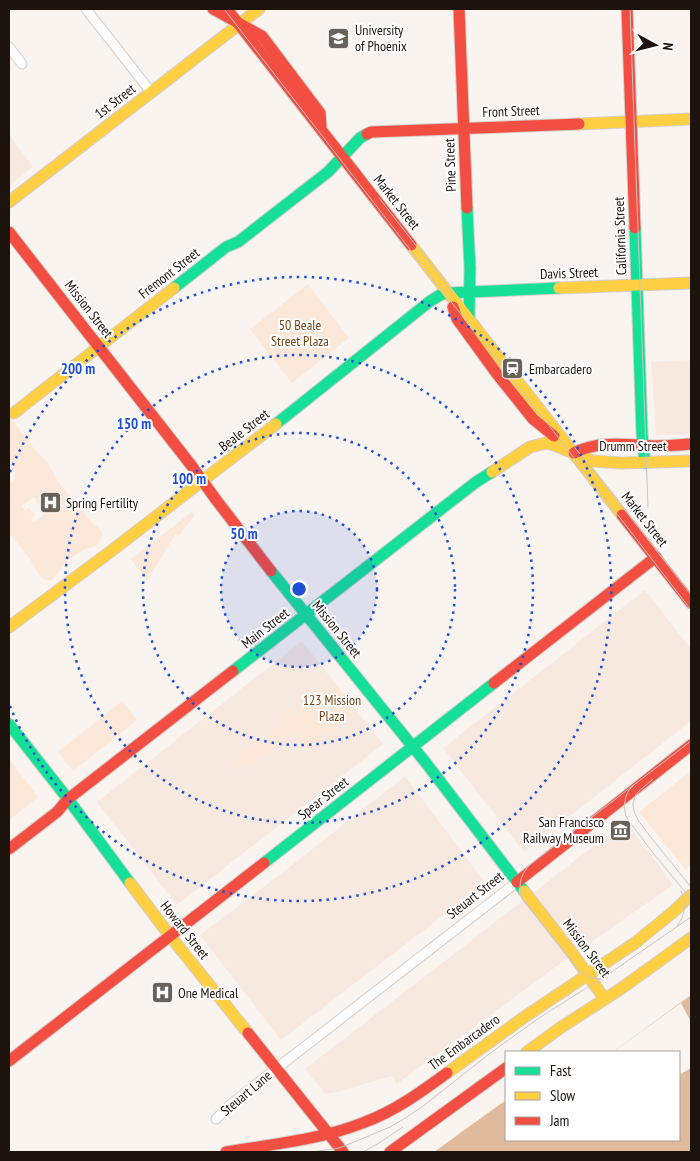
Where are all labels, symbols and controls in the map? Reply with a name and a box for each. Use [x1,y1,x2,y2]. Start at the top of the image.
north arrow [630,20,680,70]
place label: University of Phoenix [355,21,407,55]
school or university icon: University of Phoenix [327,26,351,50]
text: N [659,42,677,51]
street label: 1st Street [91,79,139,123]
street label: Front Street [482,101,540,121]
street label: Pine Street [440,138,460,192]
street label: Market Street [370,171,424,233]
street label: California Street [610,196,630,275]
street label: Fremont Street [135,243,203,302]
street label: Davis Street [540,263,598,283]
street label: Mission Street [61,276,117,342]
park label: 50 Beale Street Plaza [271,316,329,350]
station icon: Embarcadero [501,357,525,381]
text: 200 m [61,359,95,378]
place label: Embarcadero [529,360,592,378]
street label: Beale Street [215,405,273,455]
text: 150 m [117,414,151,433]
street label: Drumm Street [599,437,667,455]
text: 100 m [172,469,206,488]
street label: Market Street [618,488,672,550]
hospital icon: Spring Fertility [38,491,62,515]
place label: Spring Fertility [66,494,139,512]
text: 50 m [230,524,258,543]
centre of rings [290,580,308,598]
street label: Mission Street [308,597,366,661]
street label: Main Street [238,604,293,652]
park label: 123 Mission Plaza [303,691,361,725]
street label: Spear Street [294,773,352,823]
place label: San Francisco Railway Museum [523,813,604,847]
museum icon: San Francisco Railway Museum [608,818,632,842]
street label: Steuart Street [443,867,507,923]
street label: Howard Street [157,897,213,963]
street label: Mission Street [559,915,615,981]
hospital icon: One Medical [150,981,174,1005]
place label: One Medical [178,984,239,1002]
street label: The Embarcadero [425,1010,503,1074]
legend [505,1051,680,1141]
text: Fast [550,1061,571,1080]
street label: Steuart Lane [217,1066,275,1120]
text: Slow [550,1086,575,1105]
text: Jam [549,1111,569,1130]

